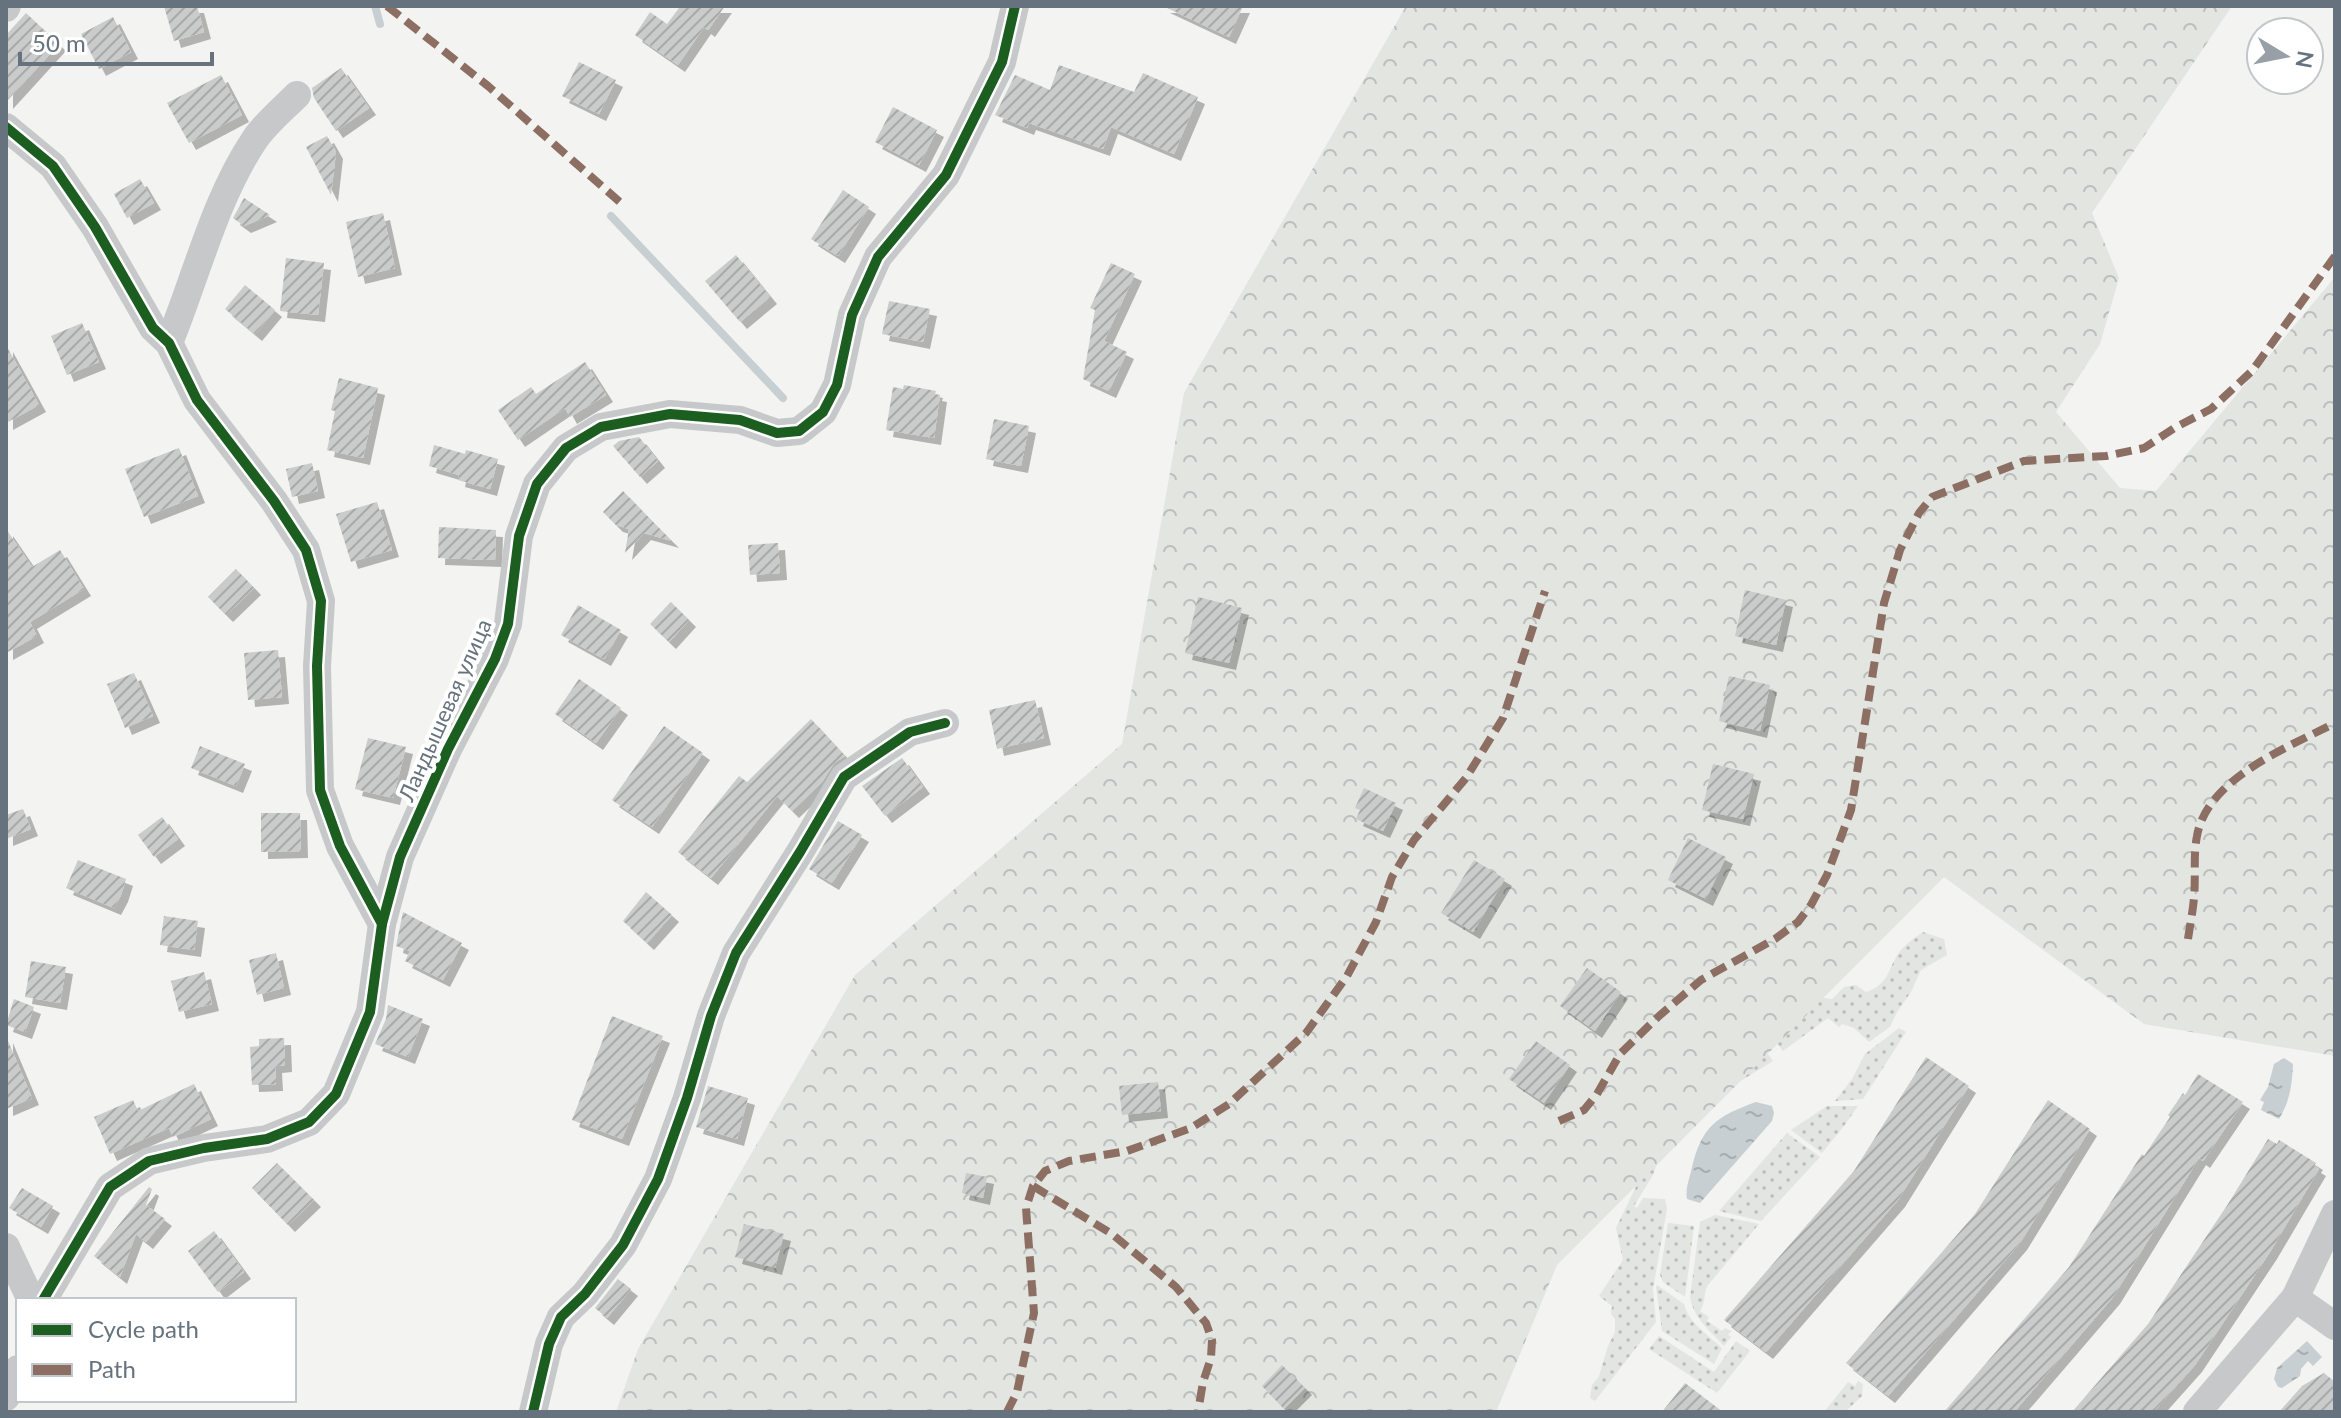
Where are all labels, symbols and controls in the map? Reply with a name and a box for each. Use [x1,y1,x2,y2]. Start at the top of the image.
scale bar [20,16,212,66]
north arrow [2245,16,2325,96]
text: 50 m [32,28,86,57]
text: N [2290,49,2320,70]
street label: Ландышевая улица [392,615,497,806]
legend [16,1298,296,1402]
text: Cycle path [88,1314,199,1343]
text: Path [88,1354,136,1383]

